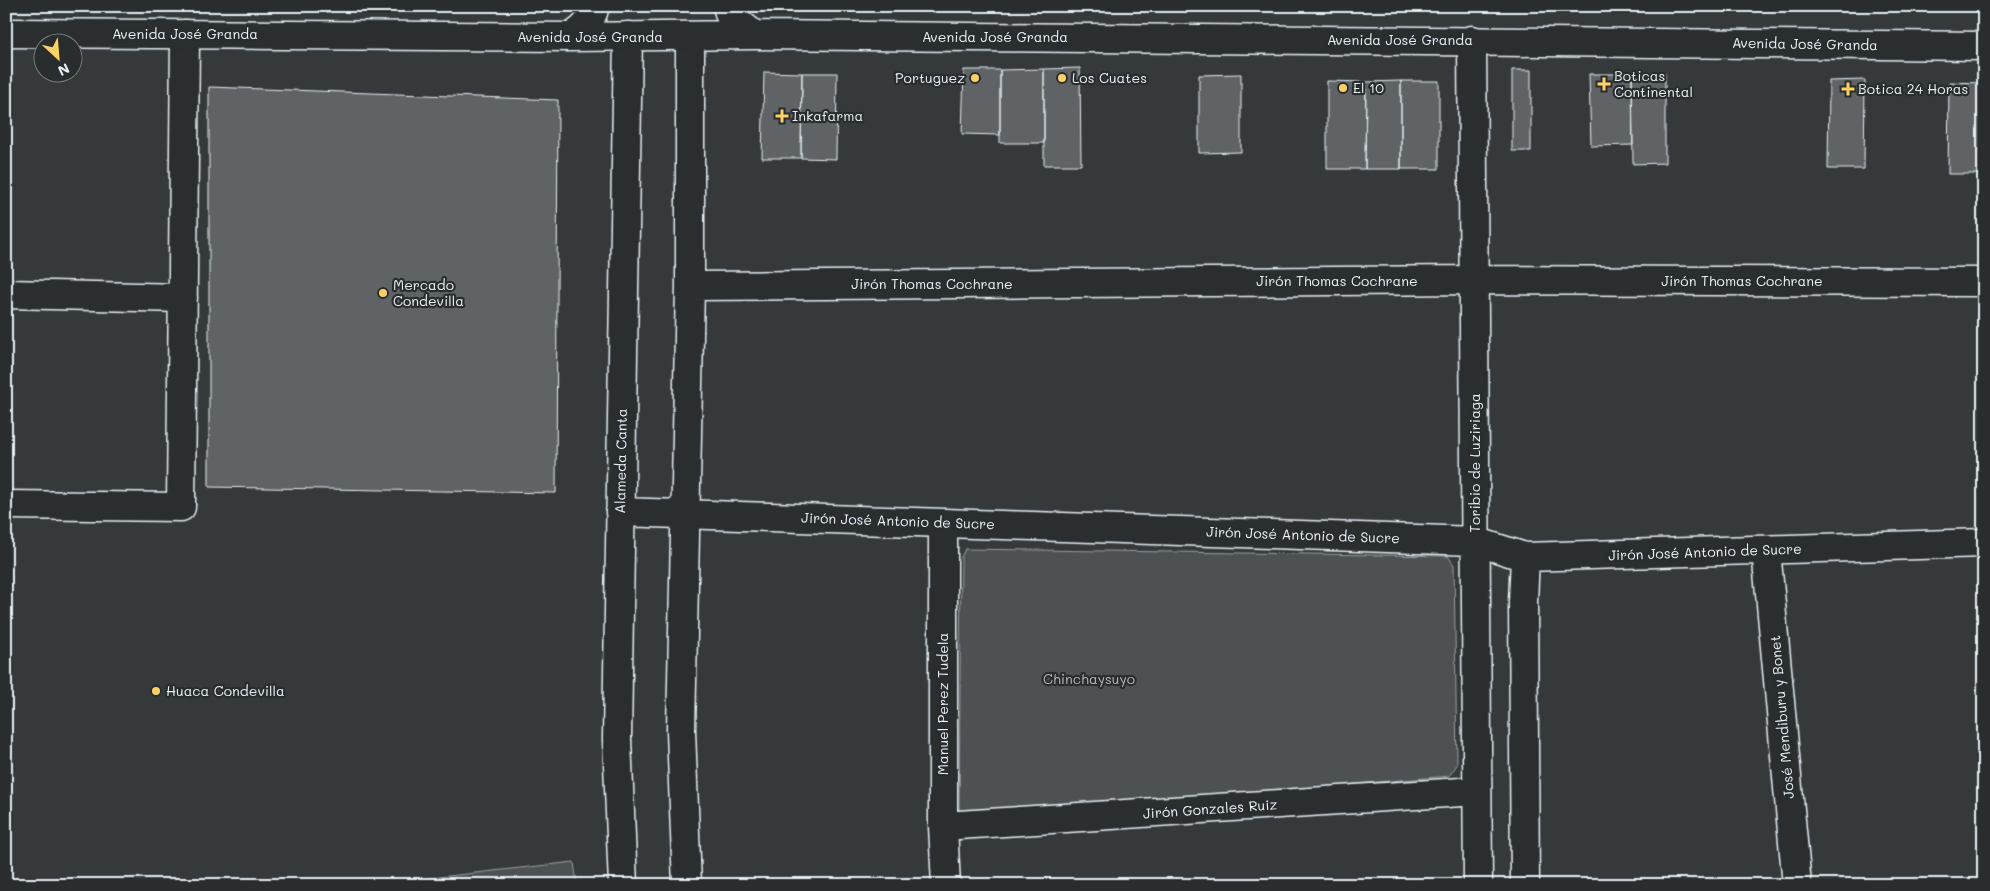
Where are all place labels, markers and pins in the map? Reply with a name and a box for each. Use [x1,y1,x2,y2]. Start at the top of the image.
place label: Boticas Continental [1614,66,1693,101]
place label: Portuguez [895,68,965,87]
place label: Los Cuates [1072,68,1147,87]
marker: Portuguez [969,72,981,84]
marker: Los Cuates [1056,72,1068,84]
place label: El 10 [1353,78,1384,97]
marker: Boticas Continental [1598,78,1610,90]
place label: Botica 24 Horas [1858,79,1968,98]
marker: El 10 [1337,82,1349,94]
marker: Botica 24 Horas [1842,83,1854,95]
place label: Inkafarma [792,106,863,125]
marker: Inkafarma [776,110,788,122]
place label: Mercado Condevilla [393,275,464,310]
marker: Mercado Condevilla [377,287,389,299]
place label: Huaca Condevilla [166,681,285,700]
marker: Huaca Condevilla [150,685,162,697]

